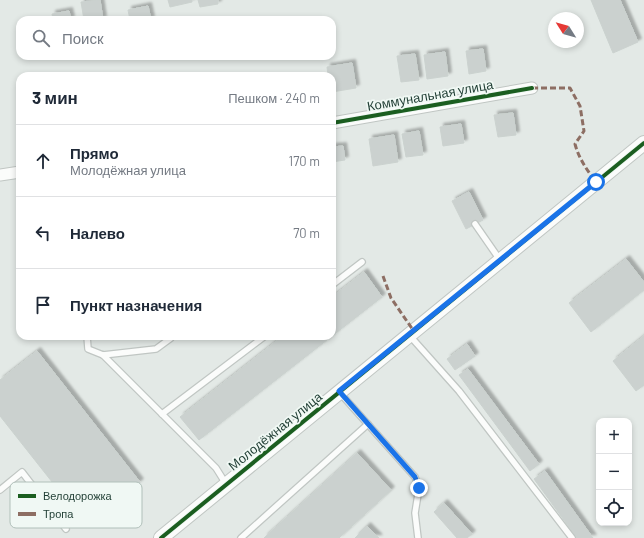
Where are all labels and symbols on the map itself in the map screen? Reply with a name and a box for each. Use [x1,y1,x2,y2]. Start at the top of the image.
north arrow [548,12,584,48]
street label: Коммунальная улица [366,76,495,114]
route start [587,173,605,191]
street label: Молодёжная улица [225,388,326,474]
route end [410,479,428,497]
legend [10,482,142,528]
text: Велодорожка [43,489,113,502]
text: Тропа [43,507,74,520]

